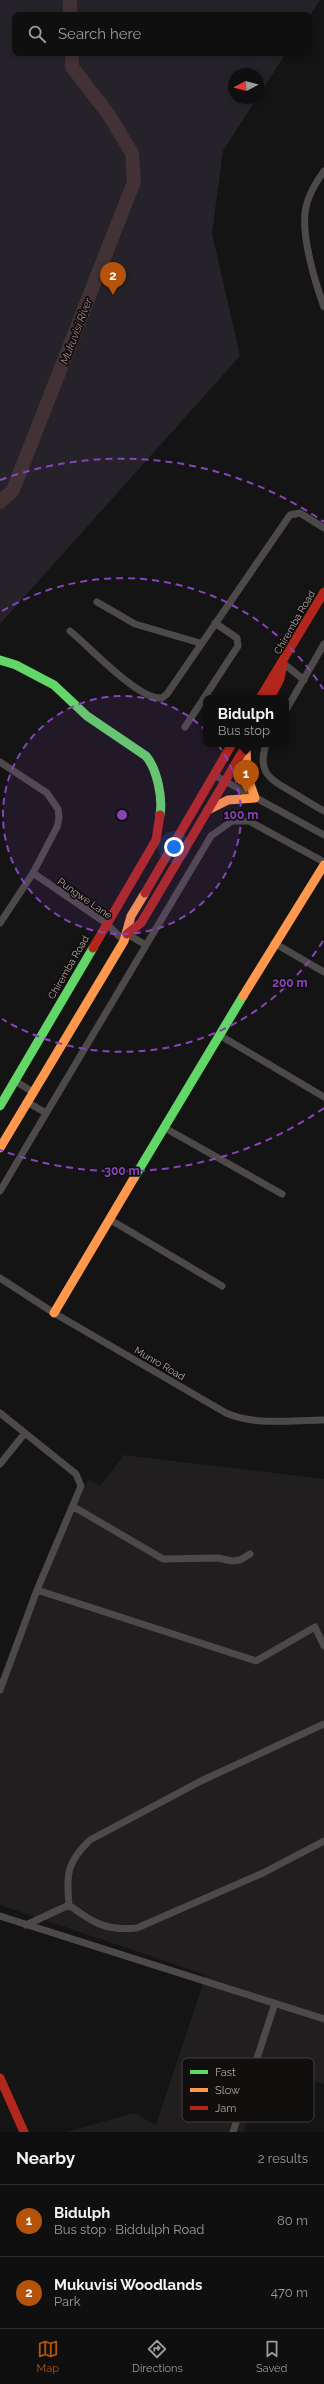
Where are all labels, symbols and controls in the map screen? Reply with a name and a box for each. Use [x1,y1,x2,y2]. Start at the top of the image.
search box [12,12,312,56]
icon: search [26,23,48,45]
text: Search here [58,25,141,43]
north arrow [228,68,264,104]
pin: 2 [100,262,126,295]
water label: Mukuvisi River [58,295,95,366]
street label: Chiremba Road [272,589,317,656]
popup [203,695,289,747]
text: Bidulph [218,705,274,723]
text: Bus stop [218,723,270,738]
pin: 1 [233,760,259,793]
centre of rings [115,808,129,822]
text: 100 m [224,808,258,822]
your location [164,837,184,857]
street label: Pungwe Lane [56,876,114,921]
street label: Chiremba Road [46,934,91,1001]
text: 200 m [272,976,308,990]
text: 300 m [104,1164,140,1178]
street label: Munro Road [133,1345,187,1382]
legend [182,2058,314,2122]
text: Fast [215,2066,236,2079]
text: Slow [215,2084,240,2097]
text: Jam [215,2102,236,2115]
text: Nearby [16,2148,75,2168]
text: 2 results [258,2151,308,2166]
text: Bidulph [54,2204,110,2222]
text: 1 [26,2213,32,2228]
text: 80 m [277,2213,308,2228]
text: Bus stop · Biddulph Road [54,2222,204,2237]
text: Mukuvisi Woodlands [54,2276,202,2294]
text: 2 [25,2285,33,2300]
text: 470 m [271,2285,308,2300]
text: Park [54,2294,81,2309]
tab: Map [37,2338,59,2375]
tab: Directions [132,2338,183,2375]
tab: Saved [256,2338,287,2375]

